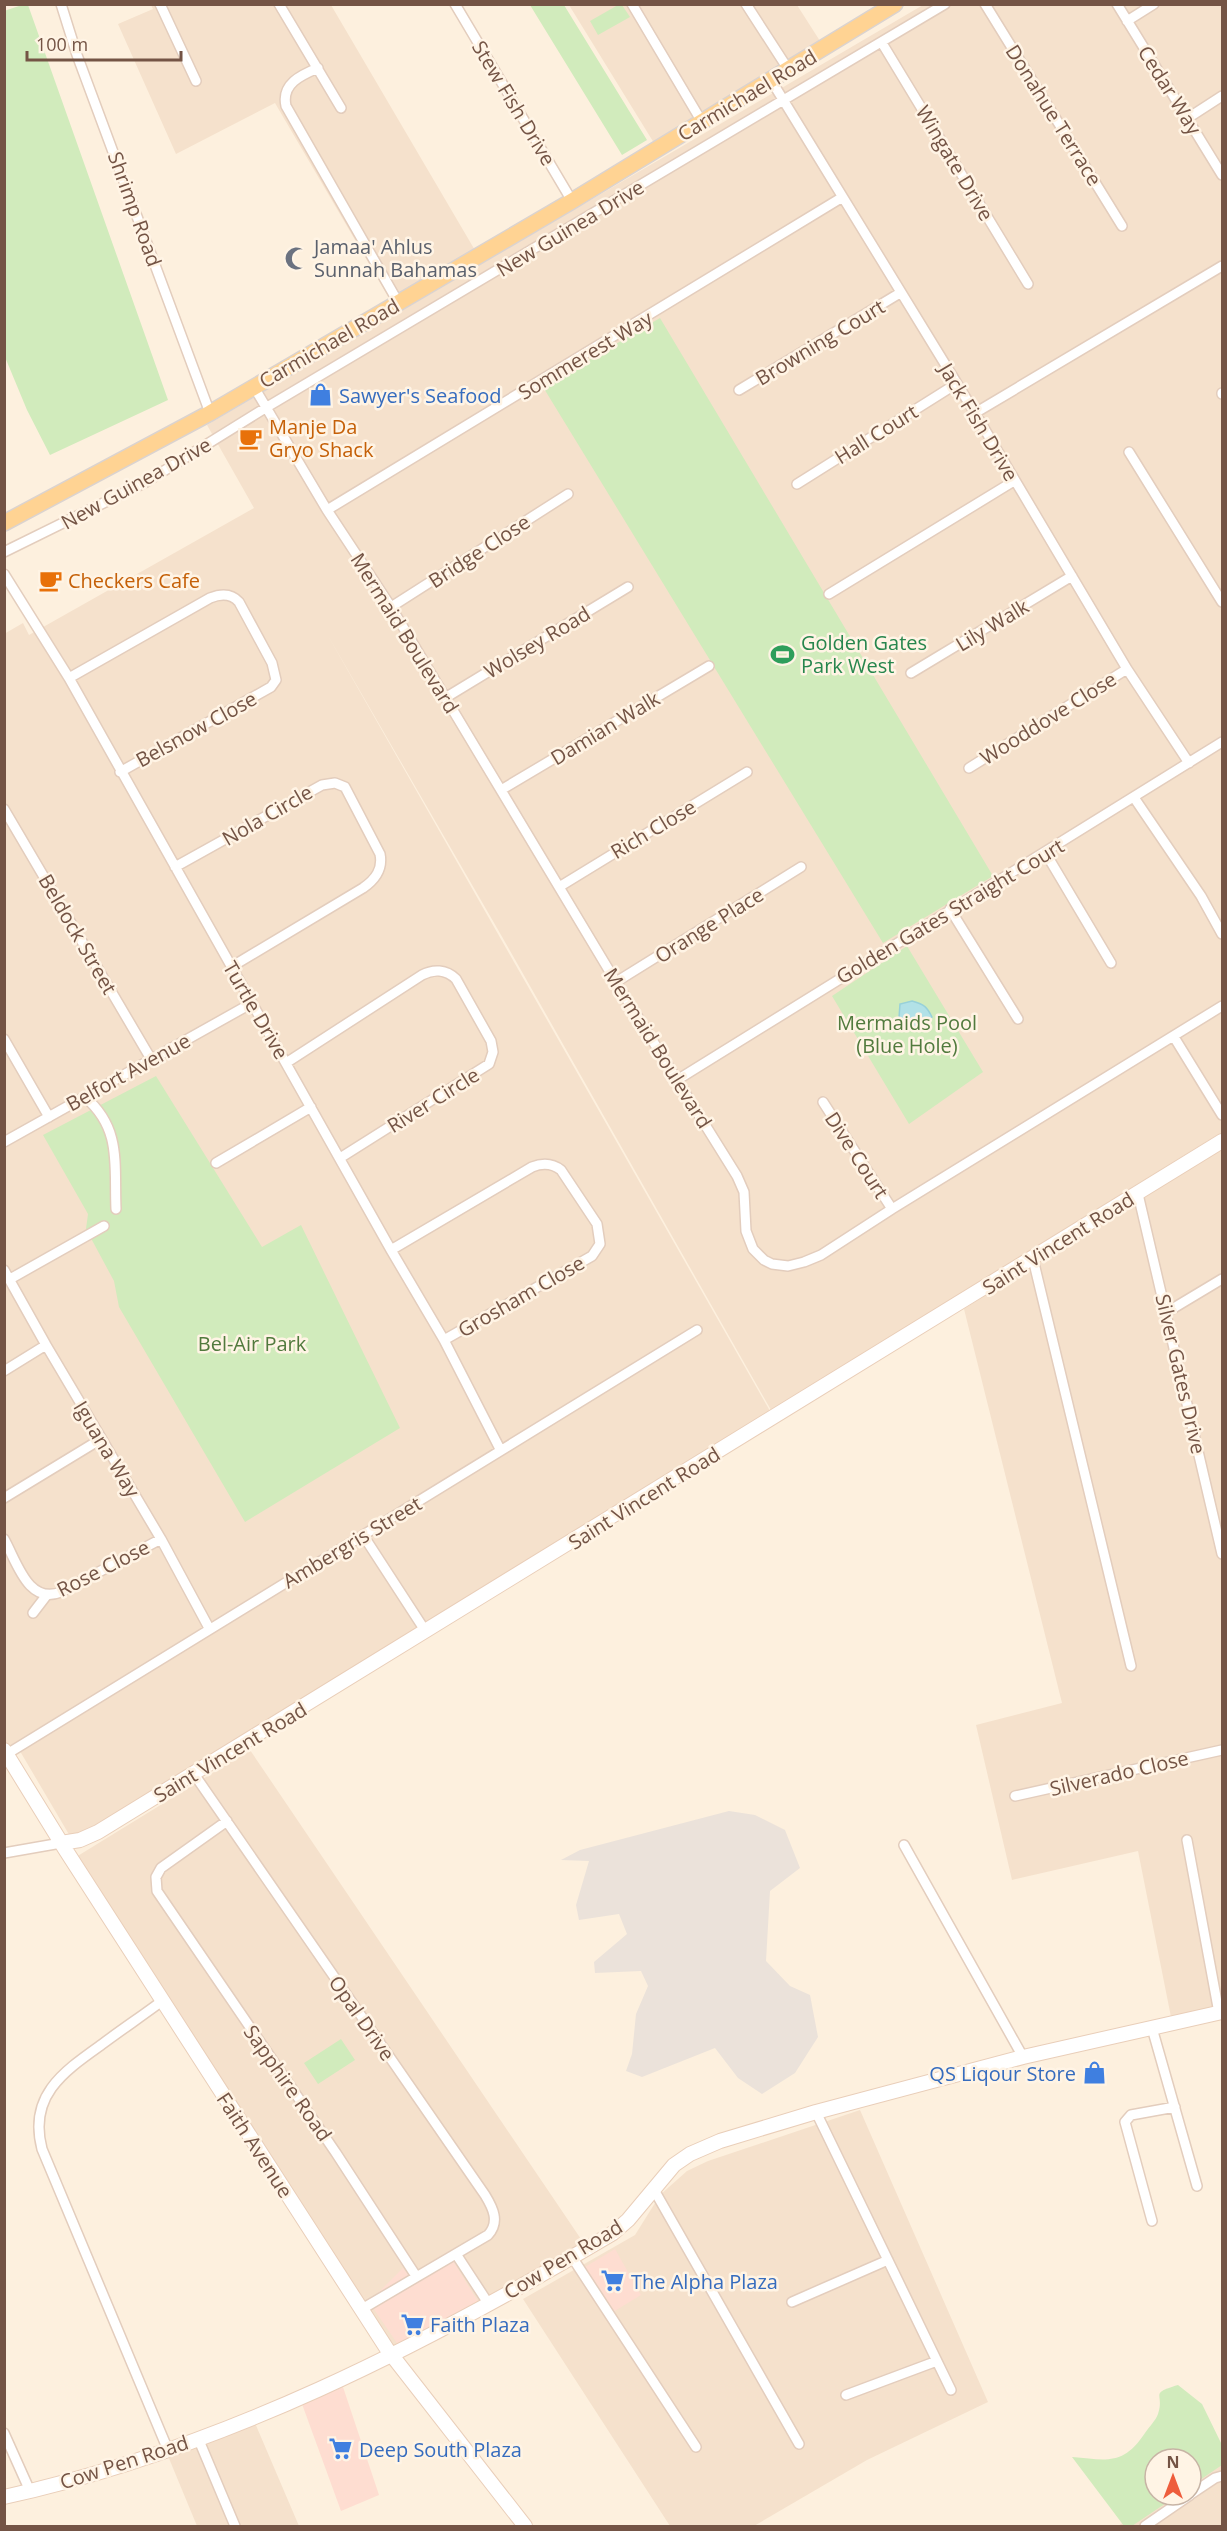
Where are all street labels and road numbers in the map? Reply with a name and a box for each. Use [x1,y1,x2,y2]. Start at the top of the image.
street label: Stew Fish Drive [466,35,562,171]
street label: Donahue Terrace [1000,39,1108,191]
street label: Cedar Way [1132,40,1209,140]
street label: Carmichael Road [672,43,822,147]
street label: Wingate Drive [910,100,1000,226]
street label: Shrimp Road [102,148,168,270]
street label: New Guinea Drive [491,173,649,283]
street label: Carmichael Road [254,292,404,394]
street label: Browning Court [750,293,890,391]
street label: Sommerest Way [513,304,658,406]
street label: Jack Fish Drive [932,356,1025,486]
street label: Hall Court [829,398,923,470]
street label: New Guinea Drive [56,431,216,535]
street label: Bridge Close [423,508,535,594]
street label: Mermaid Boulevard [345,548,465,718]
street label: Lily Walk [950,592,1034,657]
street label: Wolsey Road [479,600,595,684]
street label: Wooddove Close [975,665,1121,771]
street label: Belsnow Close [131,685,261,773]
street label: Damian Walk [545,685,665,771]
street label: Nola Circle [217,778,317,852]
street label: Rich Close [605,793,701,865]
street label: Golden Gates Straight Court [831,832,1069,990]
street label: Beldock Street [33,869,123,999]
street label: Orange Place [650,881,768,969]
street label: Turtle Drive [217,956,295,1064]
street label: Mermaid Boulevard [598,963,718,1133]
street label: Belfort Avenue [61,1027,195,1117]
street label: River Circle [382,1061,484,1139]
street label: Dive Court [819,1106,895,1204]
street label: Saint Vincent Road [977,1185,1139,1301]
street label: Grosham Close [453,1249,589,1343]
street label: Silver Gates Drive [1149,1291,1213,1457]
street label: Iguana Way [68,1396,147,1503]
street label: Saint Vincent Road [563,1440,725,1556]
street label: Ambergris Street [278,1490,426,1594]
street label: Rose Close [52,1533,154,1603]
street label: Saint Vincent Road [148,1696,312,1808]
street label: Silverado Close [1047,1744,1191,1802]
street label: Opal Drive [323,1970,401,2066]
street label: Sapphire Road [238,2019,338,2147]
street label: Faith Avenue [211,2087,299,2203]
street label: Cow Pen Road [499,2213,627,2305]
street label: Cow Pen Road [56,2428,192,2496]

